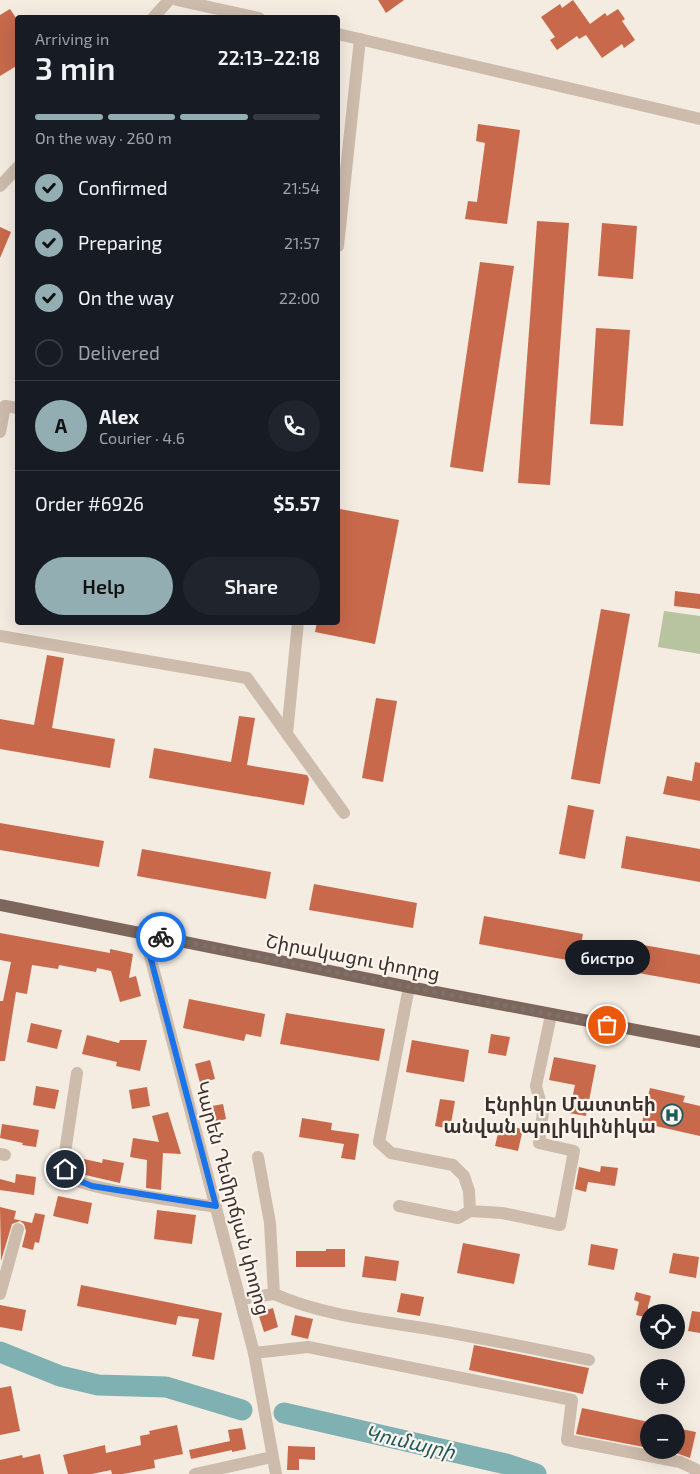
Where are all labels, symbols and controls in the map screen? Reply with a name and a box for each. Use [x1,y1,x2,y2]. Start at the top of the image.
text: Arriving in [35,29,109,48]
text: 22:13–22:18 [218,46,320,69]
text: 3 min [35,48,116,86]
text: On the way · 260 m [35,128,172,147]
icon: check [35,174,63,202]
text: Confirmed [78,176,168,199]
text: 21:54 [282,178,320,197]
icon: check [35,229,63,257]
text: Preparing [78,231,162,254]
text: 21:57 [284,233,320,252]
icon: check [35,284,63,312]
text: On the way [78,286,174,309]
text: 22:00 [279,288,320,307]
text: Delivered [78,341,160,364]
button: phone [268,400,320,452]
text: Alex [99,405,139,428]
text: A [55,414,67,437]
text: Courier · 4.6 [99,428,185,447]
text: Order #6926 [35,492,144,515]
text: $5.57 [273,492,320,515]
button: Help [35,557,173,615]
button: Share [183,557,320,615]
courier [136,912,186,962]
icon: bike [147,923,175,951]
street label: Շիրակացու փողոց [264,928,442,986]
callout: бистро [564,940,650,975]
text: бистро [581,948,634,967]
pin [586,1004,628,1046]
icon: bag [593,1011,621,1039]
street label: Կարեն Դեմիրճյան փողոց [190,1078,276,1318]
place label: Էնրիկո Մատտեի անվան պոլիկլինիկա [443,1092,656,1138]
hospital icon: Էնրիկո Մատտեի անվան պոլիկլինիկա [660,1103,684,1127]
pin [44,1148,86,1190]
icon: home [51,1155,79,1183]
map controls [640,1304,685,1459]
button: locate [640,1304,685,1349]
button: + [640,1359,685,1404]
button: − [640,1414,685,1459]
water label: Կումայրի [363,1419,459,1464]

